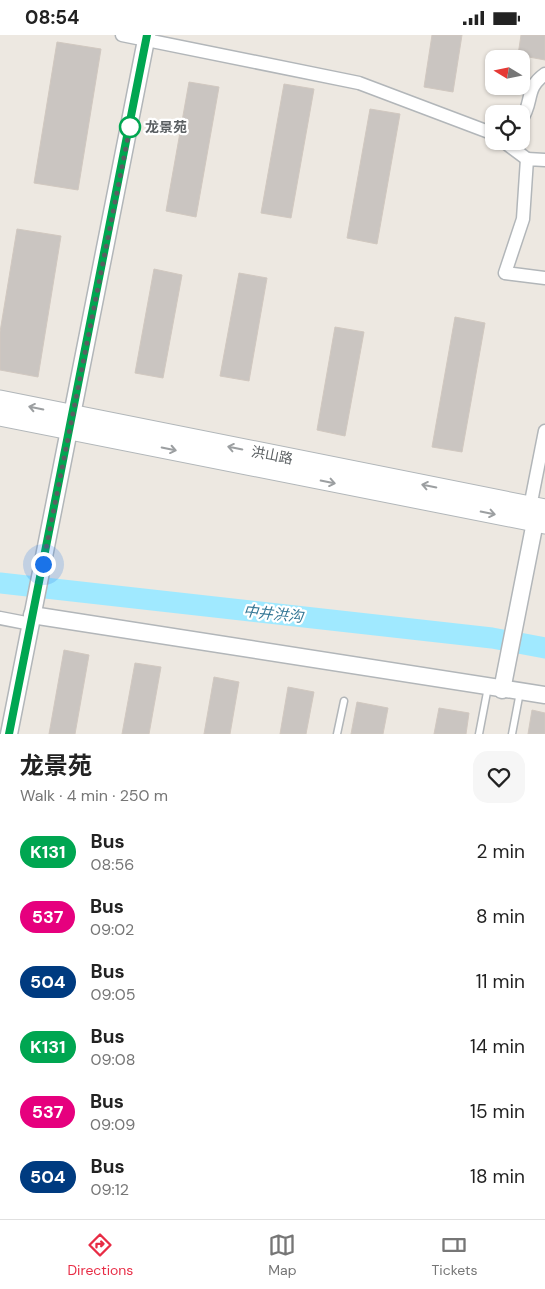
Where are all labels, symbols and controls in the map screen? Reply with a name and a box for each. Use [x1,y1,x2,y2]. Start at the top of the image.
text: 08:54 [25,5,79,30]
north arrow [485,50,530,95]
map controls [485,50,530,150]
button: locate [485,105,530,150]
marker: 龙景苑 [119,116,141,138]
place label: 龙景苑 [145,118,187,136]
one-way arrow [29,402,45,412]
one-way arrow [227,442,243,452]
street label: 洪山路 [250,442,294,468]
one-way arrow [161,445,177,454]
one-way arrow [320,478,336,488]
one-way arrow [421,481,437,490]
one-way arrow [479,509,495,518]
your location [31,552,56,577]
water label: 中井洪沟 [242,601,306,627]
text: 龙景苑 [20,750,92,781]
button: heart [473,751,525,803]
text: Walk · 4 min · 250 m [20,785,168,806]
text: Bus [91,829,125,854]
text: 2 min [477,839,525,864]
text: K131 [30,840,66,864]
text: 08:56 [91,854,134,875]
text: Bus [90,894,124,919]
text: 8 min [476,904,525,929]
text: 537 [32,905,63,929]
text: 09:02 [90,919,134,940]
text: Bus [91,959,125,984]
text: 11 min [476,969,525,994]
text: 504 [30,970,66,994]
text: 09:05 [91,984,136,1005]
text: Bus [91,1024,125,1049]
text: 14 min [470,1034,525,1059]
text: K131 [30,1035,66,1059]
text: 09:08 [91,1049,136,1070]
text: Bus [90,1089,124,1114]
text: 15 min [470,1099,525,1124]
text: 537 [32,1100,63,1124]
text: 09:09 [90,1114,135,1135]
text: Bus [91,1154,125,1179]
text: 18 min [470,1164,525,1189]
text: 504 [30,1165,66,1189]
text: 09:12 [91,1179,129,1200]
tab: Directions [67,1231,133,1279]
tab: Map [268,1231,297,1279]
tab: Tickets [431,1231,477,1279]

